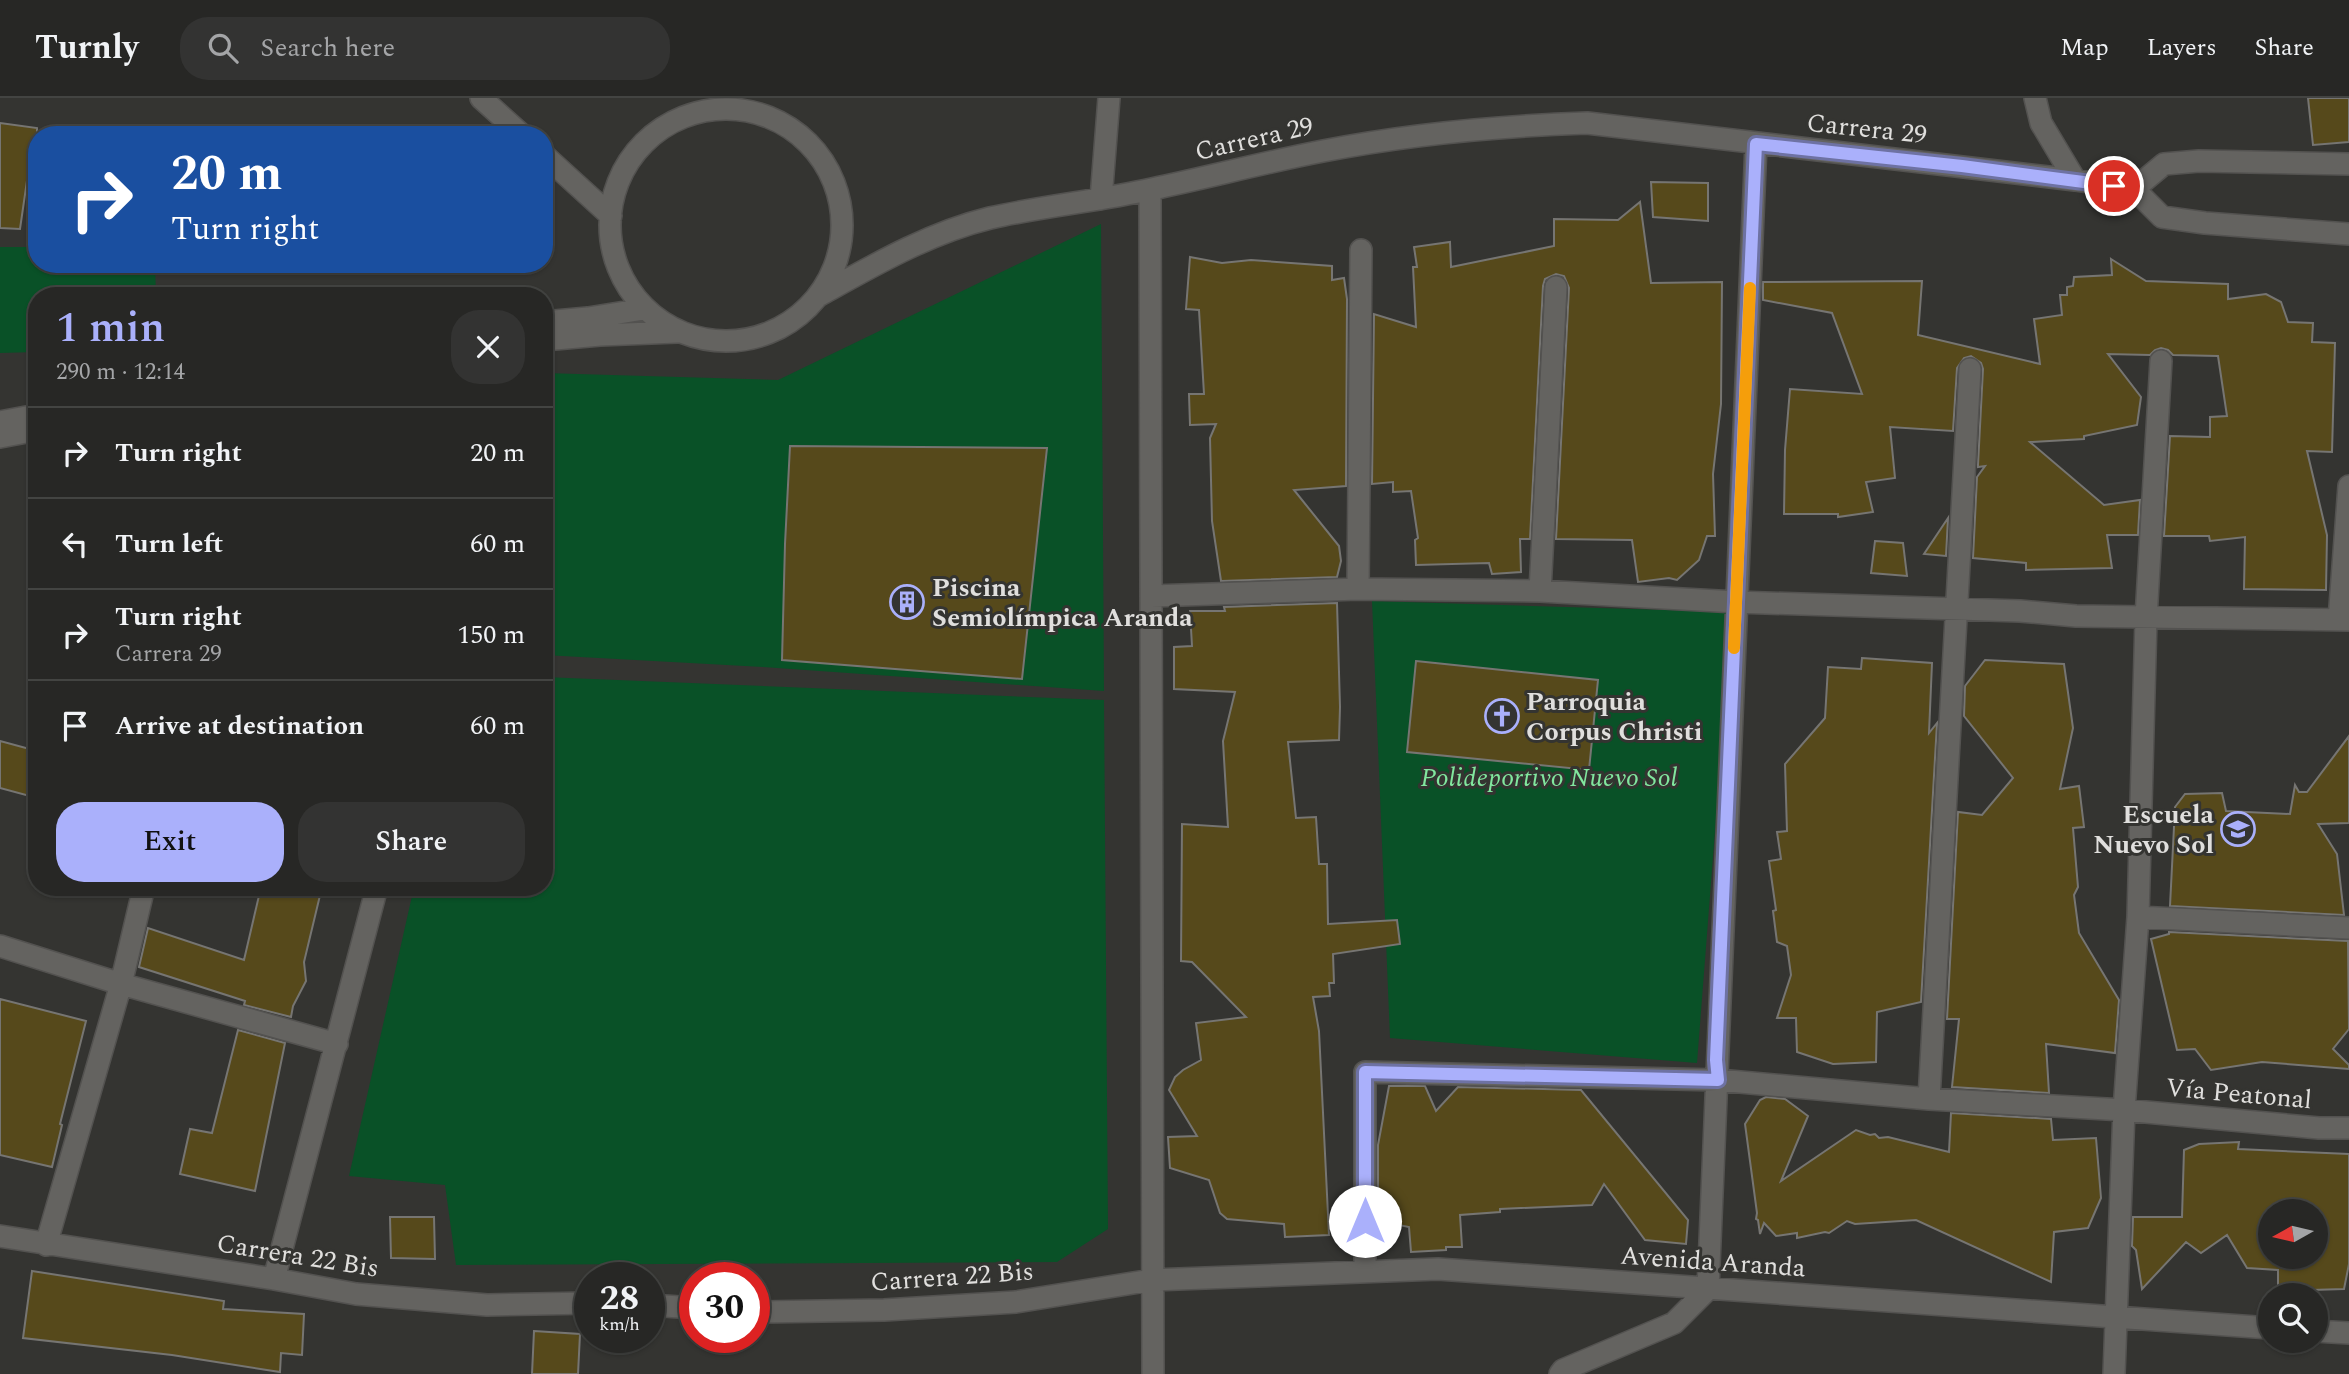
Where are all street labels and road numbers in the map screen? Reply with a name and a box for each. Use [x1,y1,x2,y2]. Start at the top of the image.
street label: Carrera 29 [1805,103,1929,155]
street label: Carrera 29 [1191,106,1317,172]
street label: Vía Peatonal [2164,1068,2314,1120]
street label: Carrera 22 Bis [214,1223,382,1289]
street label: Avenida Aranda [1619,1236,1807,1288]
street label: Carrera 22 Bis [869,1251,1035,1303]

